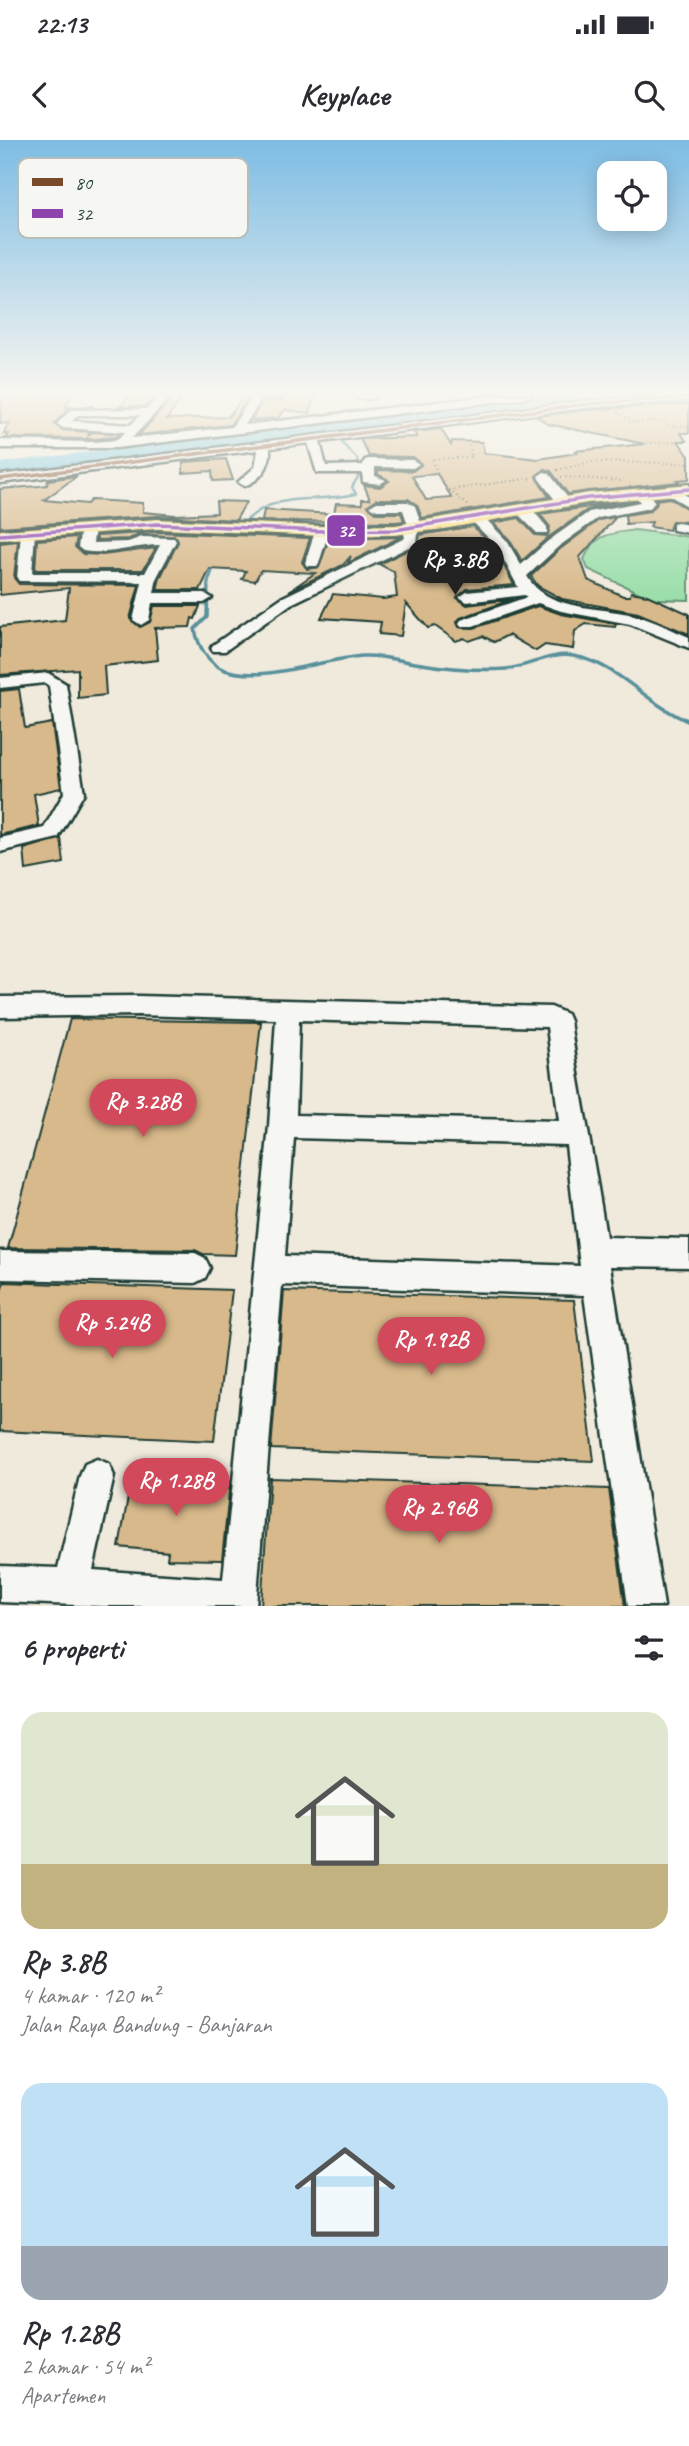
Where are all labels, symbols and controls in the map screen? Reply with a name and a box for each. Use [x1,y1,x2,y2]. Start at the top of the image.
text: 22:13 [35,8,87,41]
text: Keyplace [300,74,389,115]
icon: back [21,76,59,114]
icon: search [630,76,668,114]
legend [18,158,248,238]
map controls [597,161,667,231]
button: locate [597,161,667,231]
text: 80 [75,171,94,195]
text: 32 [75,202,94,226]
line badge: 32 [326,514,366,547]
text: 32 [337,519,357,543]
pin: Rp 3.8B [390,538,520,597]
text: Rp 3.8B [423,545,487,574]
pin: Rp 3.28B [71,1080,215,1139]
text: Rp 3.28B [106,1087,180,1116]
pin: Rp 5.24B [40,1300,184,1360]
text: Rp 5.24B [75,1308,149,1337]
pin: Rp 1.92B [359,1318,503,1377]
text: Rp 1.92B [394,1325,468,1354]
pin: Rp 1.28B [104,1458,248,1518]
text: Rp 1.28B [139,1466,213,1495]
pin: Rp 2.96B [367,1486,511,1545]
text: Rp 2.96B [401,1493,477,1522]
text: 6 properti [21,1629,123,1667]
icon: filters [630,1629,668,1667]
icon: home [282,1758,408,1884]
text: Rp 3.8B [21,1943,105,1981]
text: 4 kamar · 120 m² [21,1981,159,2010]
text: Jalan Raya Bandung - Banjaran [21,2010,272,2039]
icon: home [282,2129,408,2255]
text: Rp 1.28B [21,2314,119,2352]
text: 2 kamar · 54 m² [21,2352,149,2381]
text: Apartemen [21,2381,105,2410]

